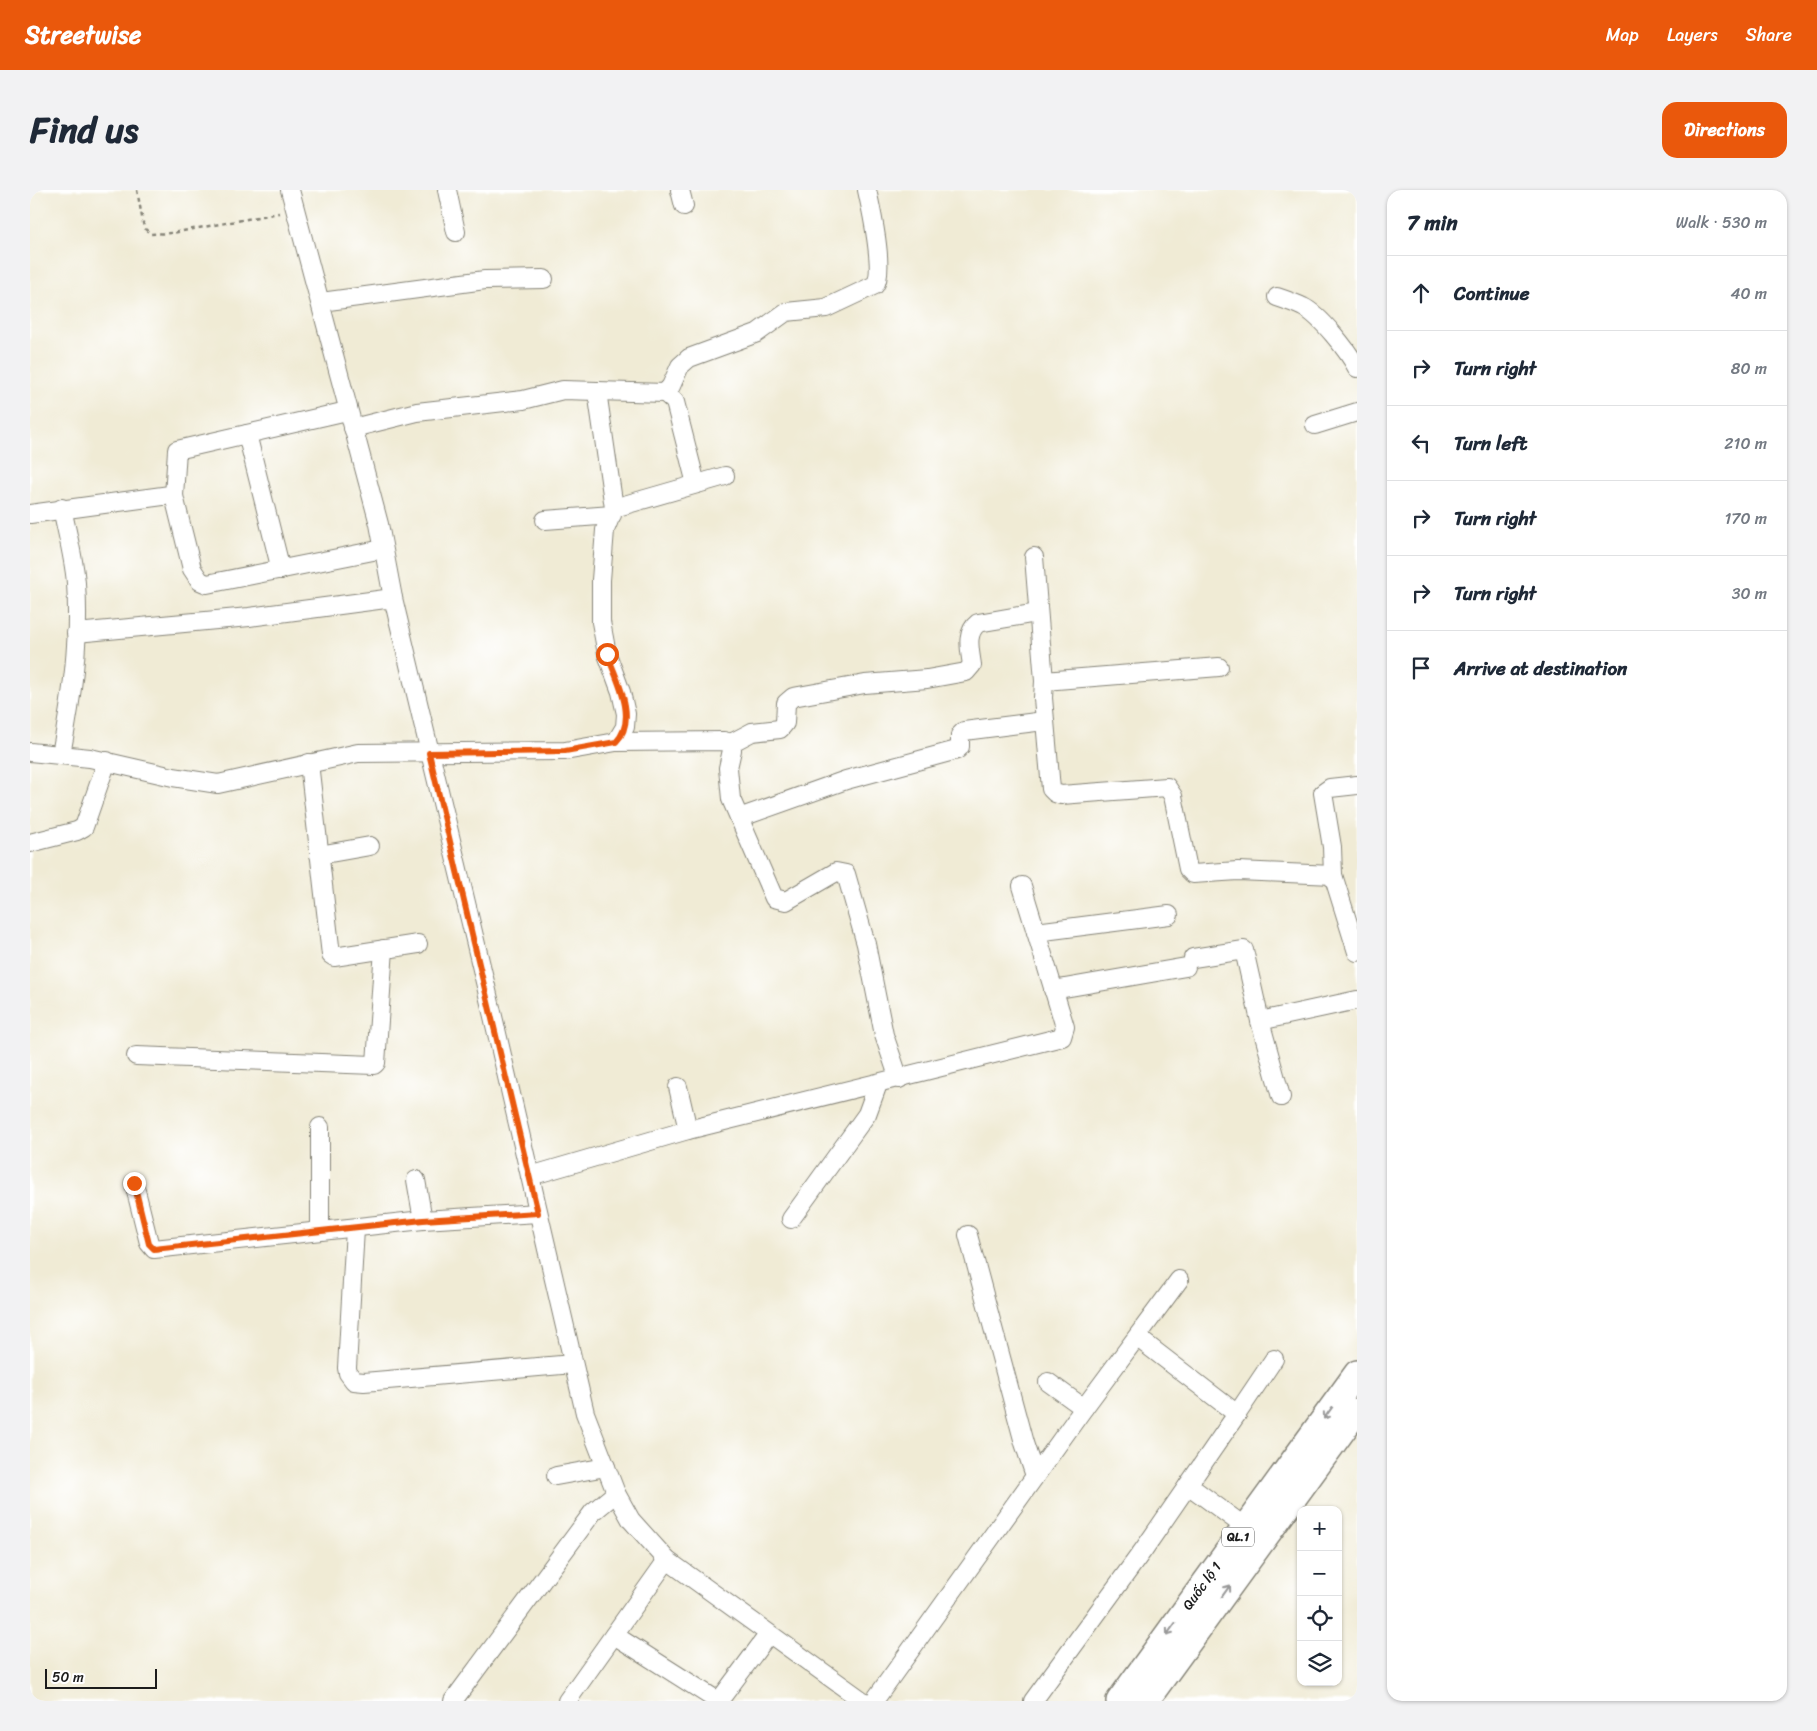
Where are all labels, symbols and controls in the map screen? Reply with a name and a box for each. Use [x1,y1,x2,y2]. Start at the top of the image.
text: Streetwise [25,14,141,56]
text: Map [1606,19,1639,51]
text: Layers [1667,19,1718,51]
text: Share [1746,19,1792,51]
text: Find us [30,99,138,161]
button: Directions [1662,102,1787,158]
text: 7 min [1407,204,1458,242]
text: Walk · 530 m [1676,208,1767,237]
text: Continue [1454,277,1530,310]
icon: ahead [1407,279,1435,307]
text: 40 m [1730,279,1767,308]
text: Turn right [1454,352,1536,385]
icon: right [1407,354,1435,382]
text: 80 m [1731,354,1767,383]
text: Turn left [1454,427,1527,460]
icon: left [1407,429,1435,457]
text: 210 m [1724,429,1767,458]
text: Turn right [1454,502,1536,535]
icon: right [1407,504,1435,532]
text: 170 m [1724,504,1767,533]
text: Turn right [1454,577,1536,610]
icon: right [1407,579,1435,607]
text: 30 m [1732,579,1767,608]
route start [596,643,619,666]
text: Arrive at destination [1454,652,1627,685]
icon: arrive [1407,654,1435,682]
route end [123,1172,146,1195]
one-way arrow [1323,1406,1333,1420]
map controls [1297,1506,1342,1686]
button: + [1297,1506,1342,1551]
road number: QL.1 [1222,1528,1254,1546]
button: − [1297,1551,1342,1596]
street label: Quốc lộ 1 [1176,1556,1228,1616]
one-way arrow [1221,1584,1231,1598]
button: locate [1297,1596,1342,1641]
one-way arrow [1166,1622,1176,1636]
button: layers [1297,1641,1342,1686]
text: 50 m [52,1665,84,1690]
scale bar [45,1666,158,1689]

